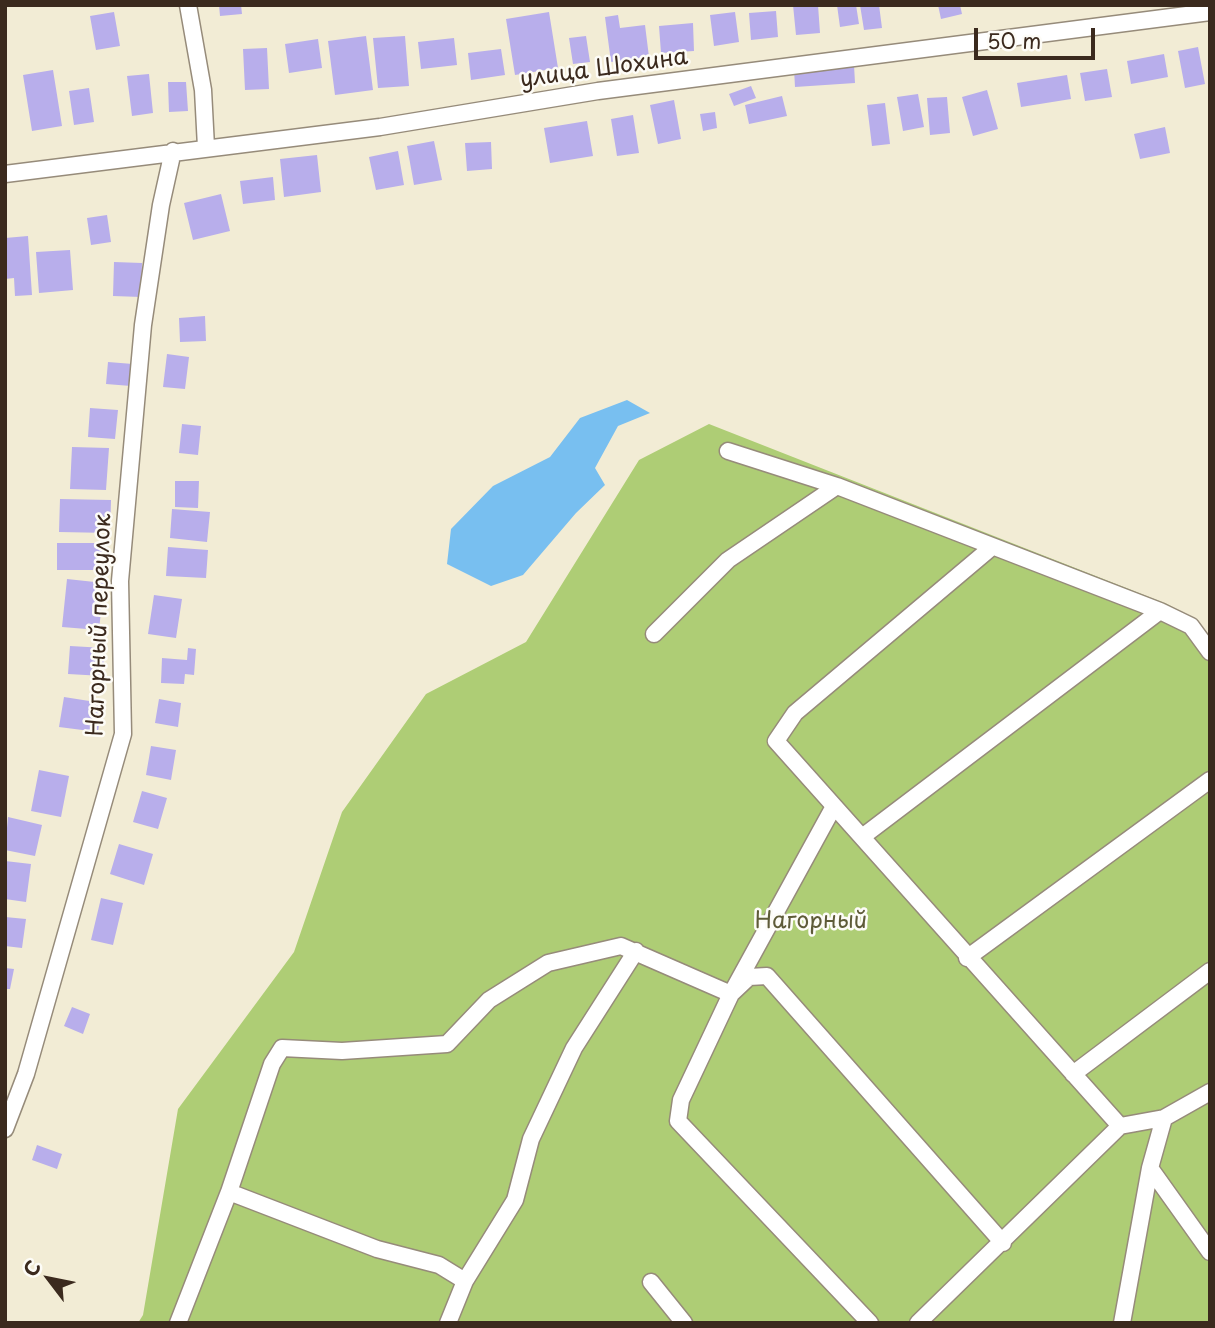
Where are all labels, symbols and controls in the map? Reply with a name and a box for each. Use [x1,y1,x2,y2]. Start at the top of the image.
scale bar [977,14,1098,58]
text: 50 m [987,24,1041,56]
street label: улица Шохина [518,44,690,94]
street label: Нагорный переулок [82,513,118,737]
park label: Нагорный [755,908,867,936]
north arrow [14,1244,84,1314]
text: С [16,1254,47,1281]

